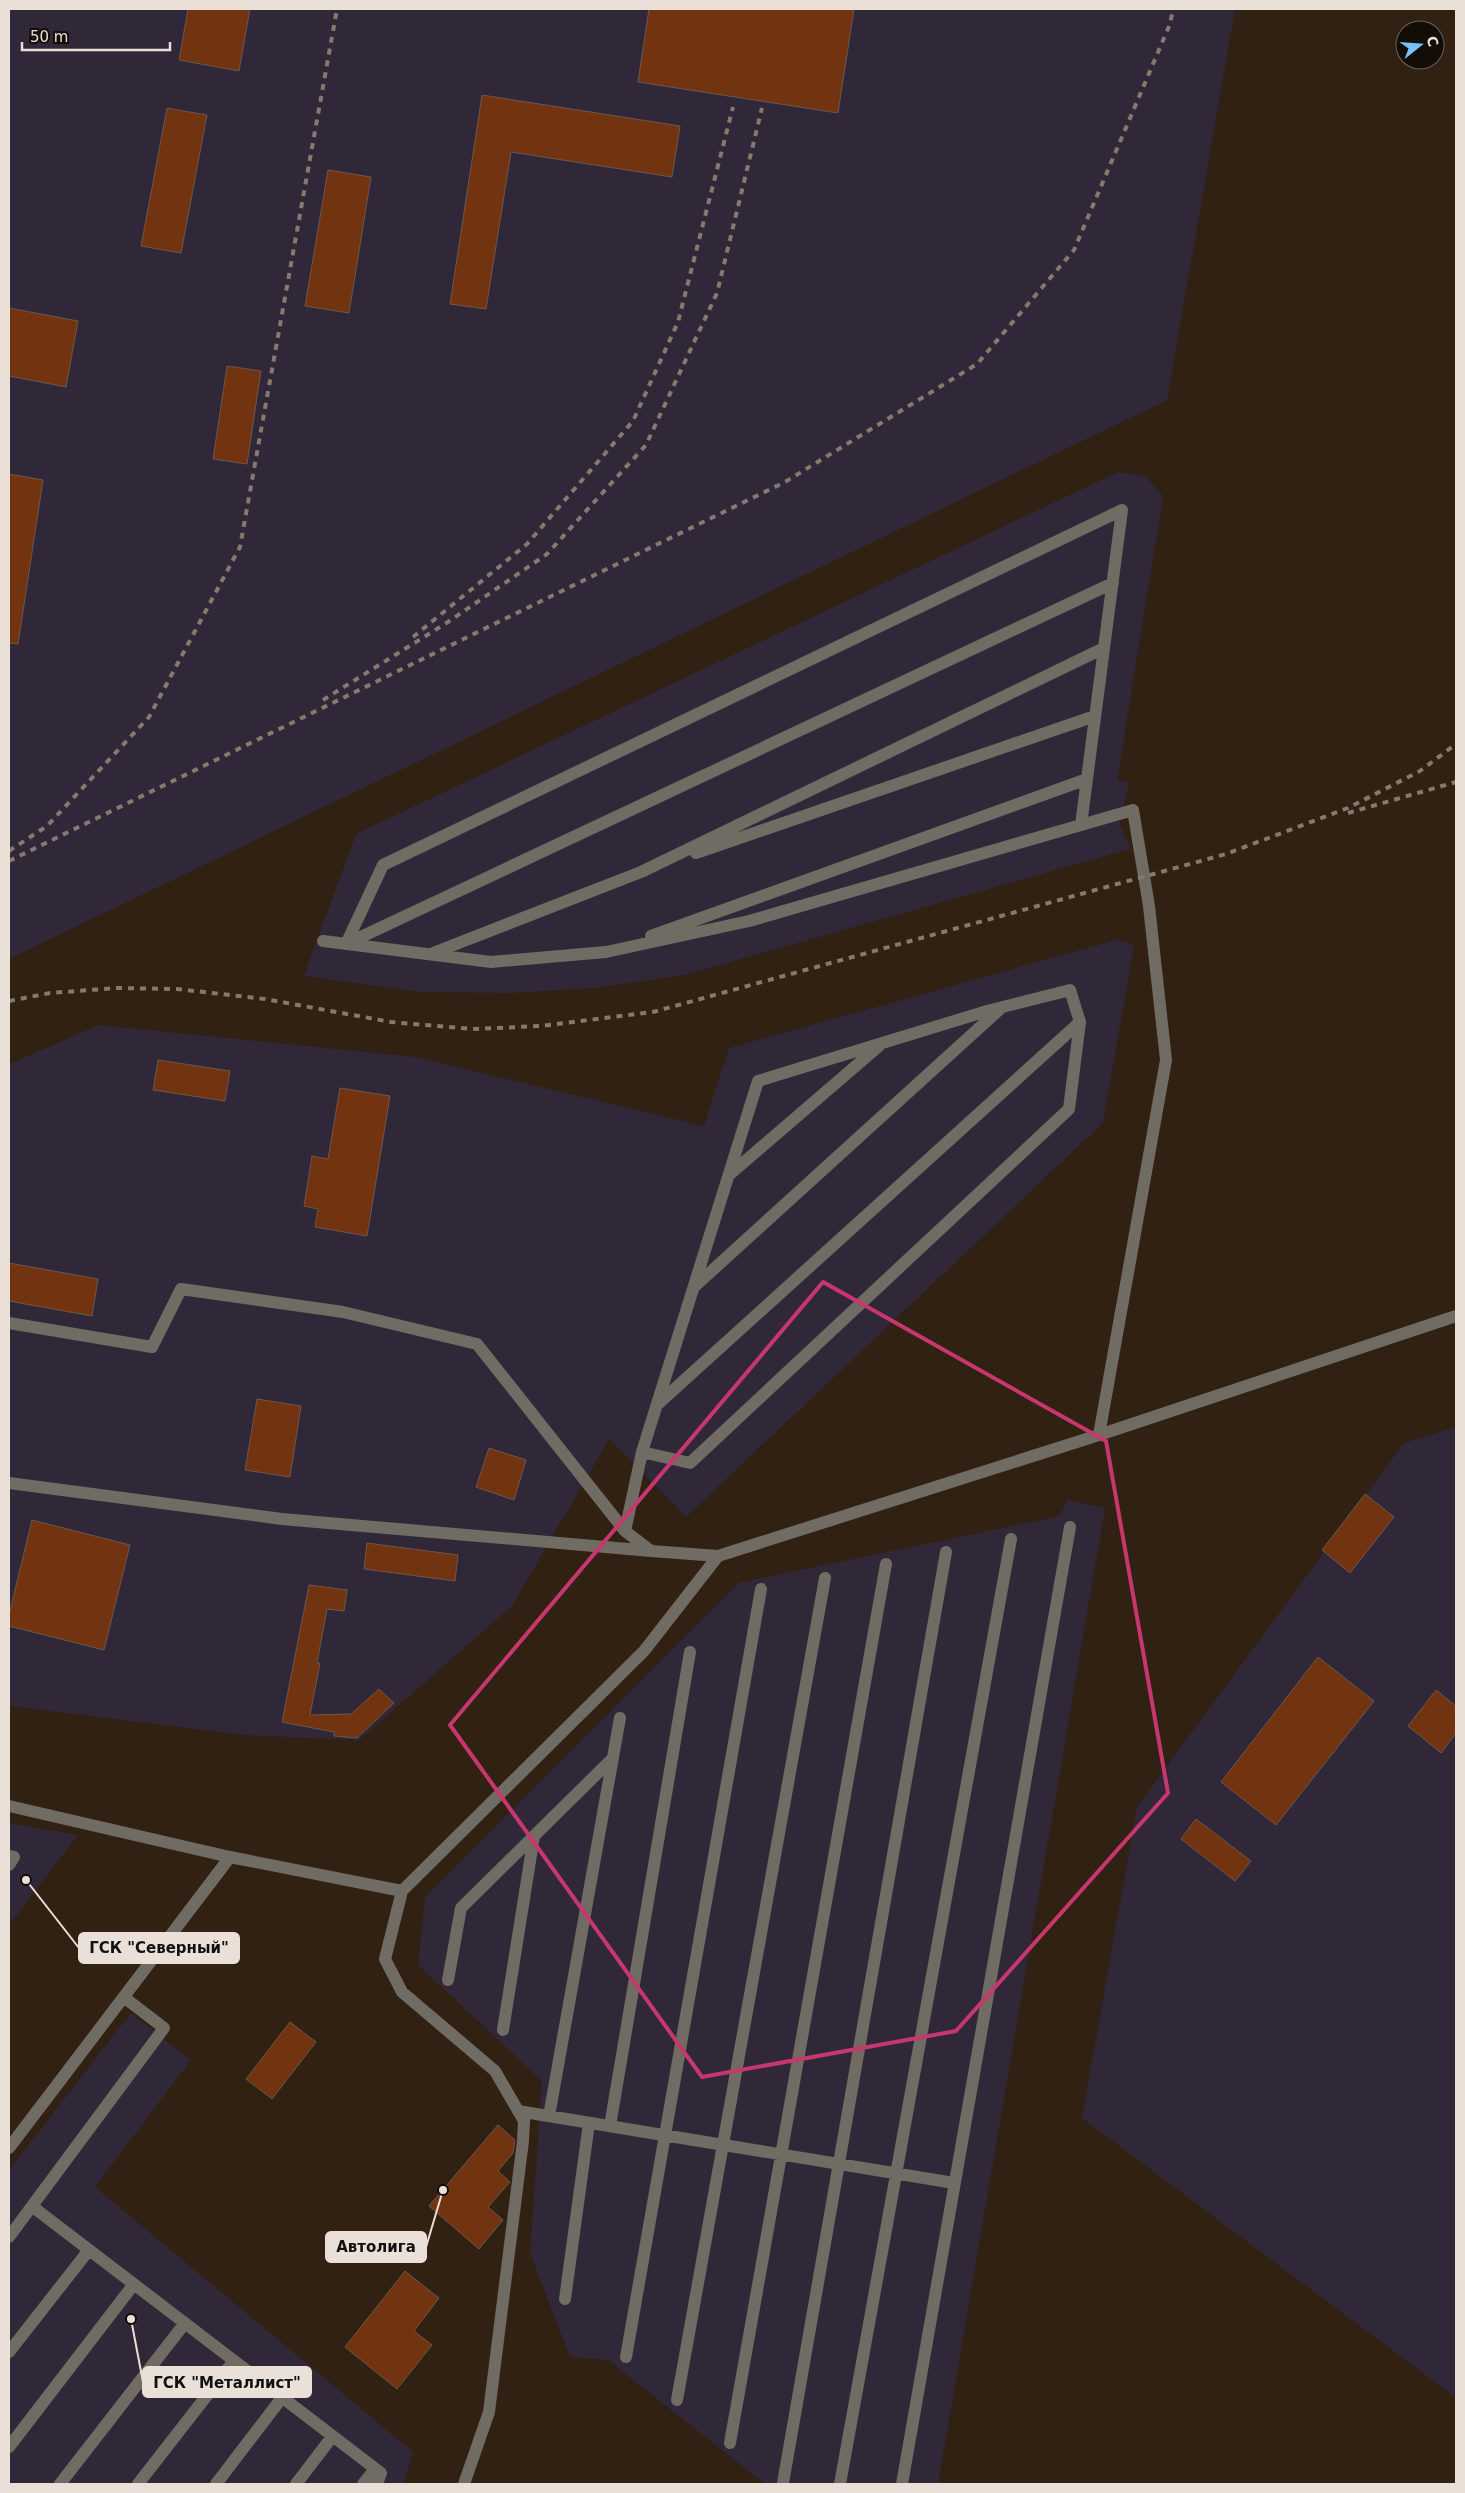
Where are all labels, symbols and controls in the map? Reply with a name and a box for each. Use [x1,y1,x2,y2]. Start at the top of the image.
scale bar [22,20,170,52]
north arrow [1395,20,1445,70]
text: 50 m [30,28,68,46]
text: С [1423,34,1442,48]
callout: ГСК "Северный" [79,1933,239,1963]
text: ГСК "Северный" [89,1939,229,1957]
callout: Автолига [326,2232,426,2262]
text: Автолига [336,2238,416,2256]
callout: ГСК "Металлист" [143,2367,311,2397]
text: ГСК "Металлист" [153,2374,301,2392]

